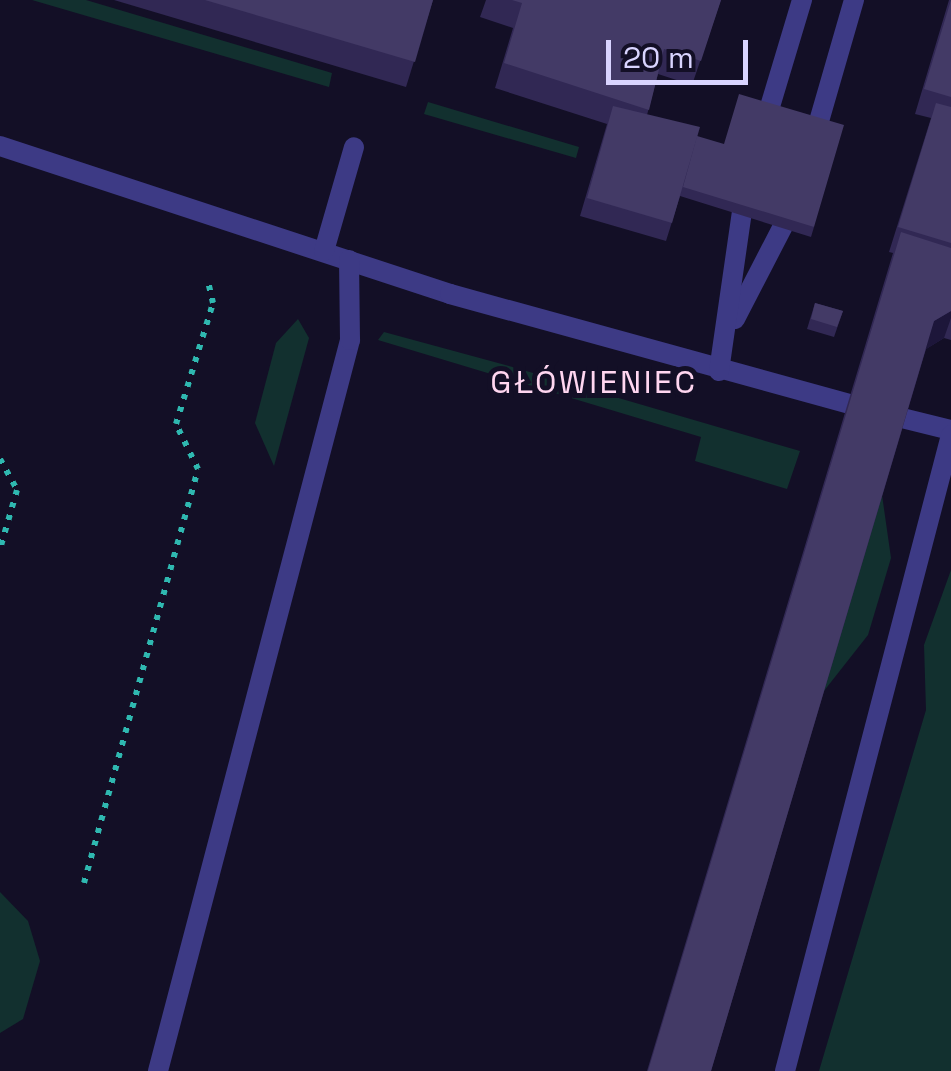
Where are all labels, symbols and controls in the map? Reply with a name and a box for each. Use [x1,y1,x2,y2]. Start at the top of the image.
scale bar [611,20,754,82]
text: 20 m [623,38,694,77]
district label: GŁÓWIENIEC [490,363,698,401]

